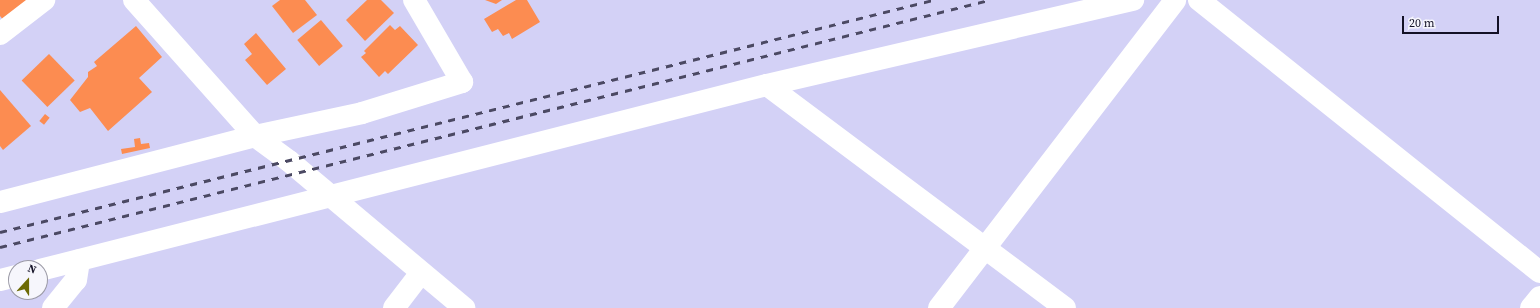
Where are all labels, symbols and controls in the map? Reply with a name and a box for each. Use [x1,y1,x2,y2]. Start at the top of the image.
scale bar [1404,8,1501,34]
text: 20 m [1409,15,1435,31]
north arrow [8,260,48,300]
text: N [26,261,39,278]

